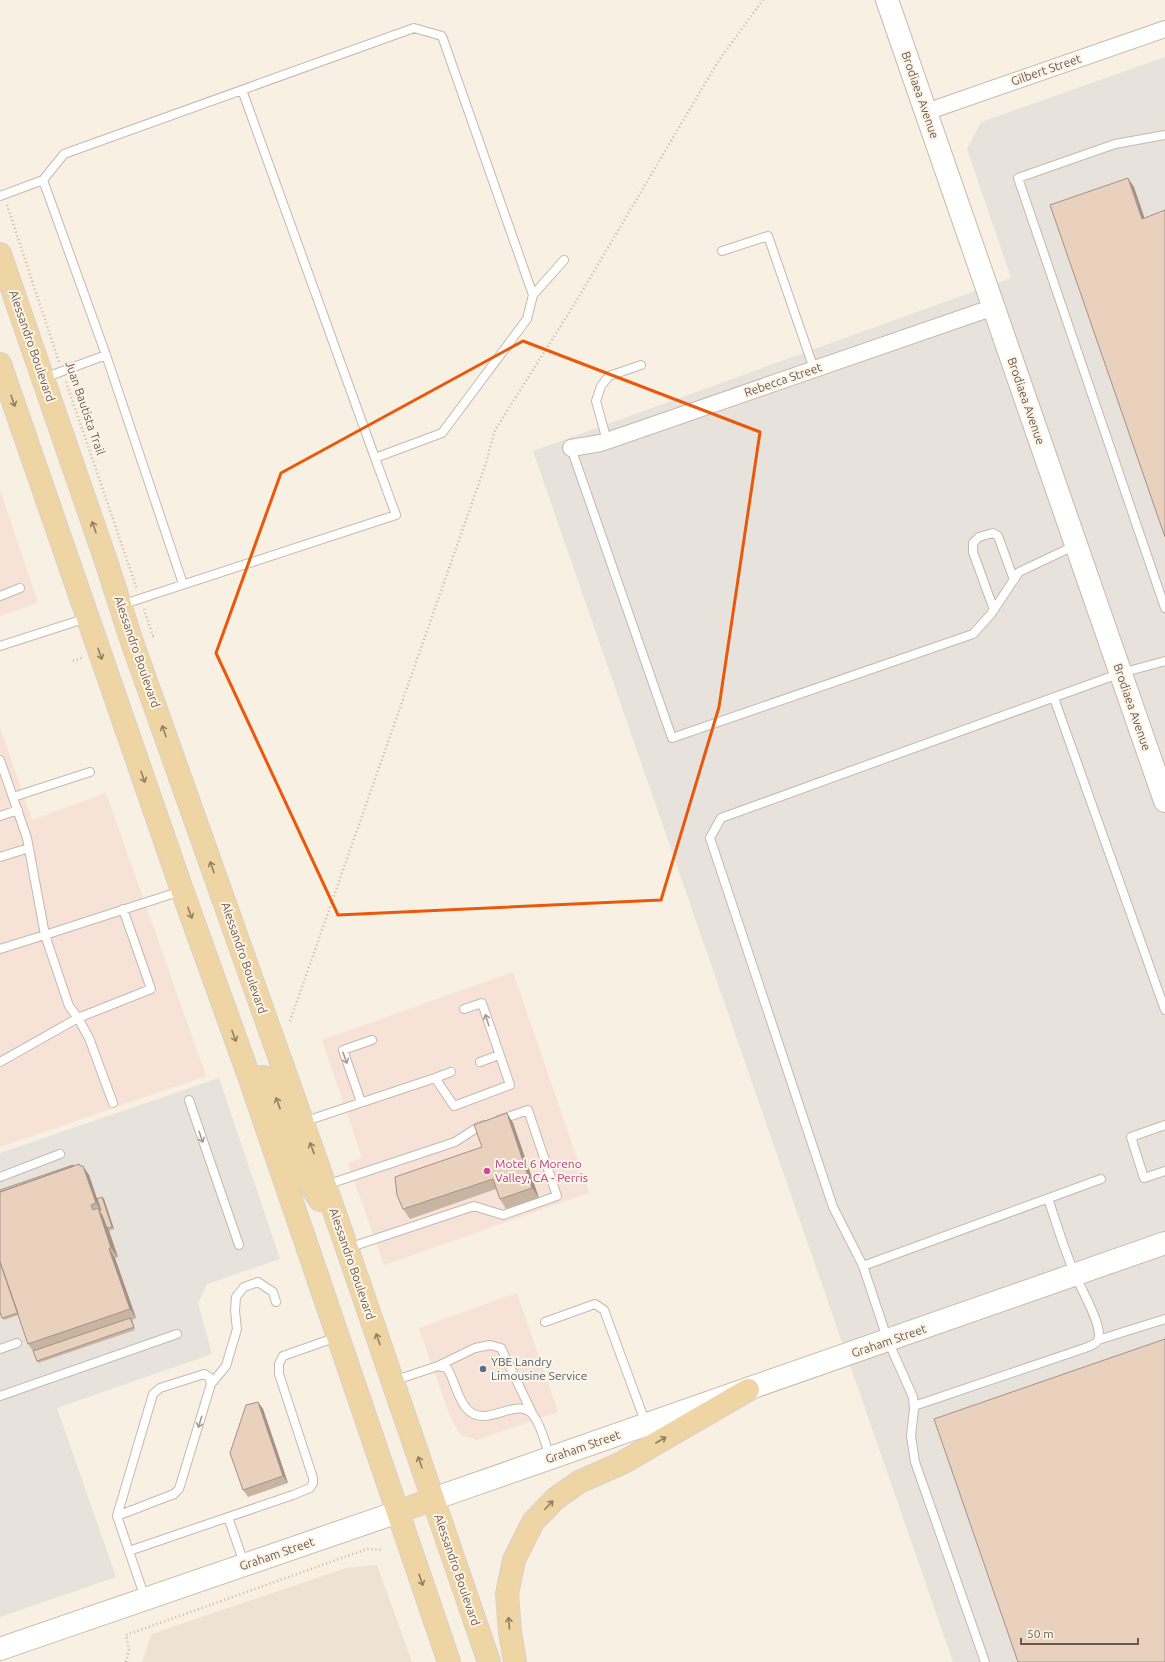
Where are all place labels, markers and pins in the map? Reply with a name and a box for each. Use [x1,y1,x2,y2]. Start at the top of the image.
place label: Motel 6 Moreno Valley, CA - Perris [495,1157,588,1184]
marker: Motel 6 Moreno Valley, CA - Perris [482,1166,492,1176]
place label: YBE Landry Limousine Service [491,1355,587,1382]
marker: YBE Landry Limousine Service [478,1364,488,1374]

